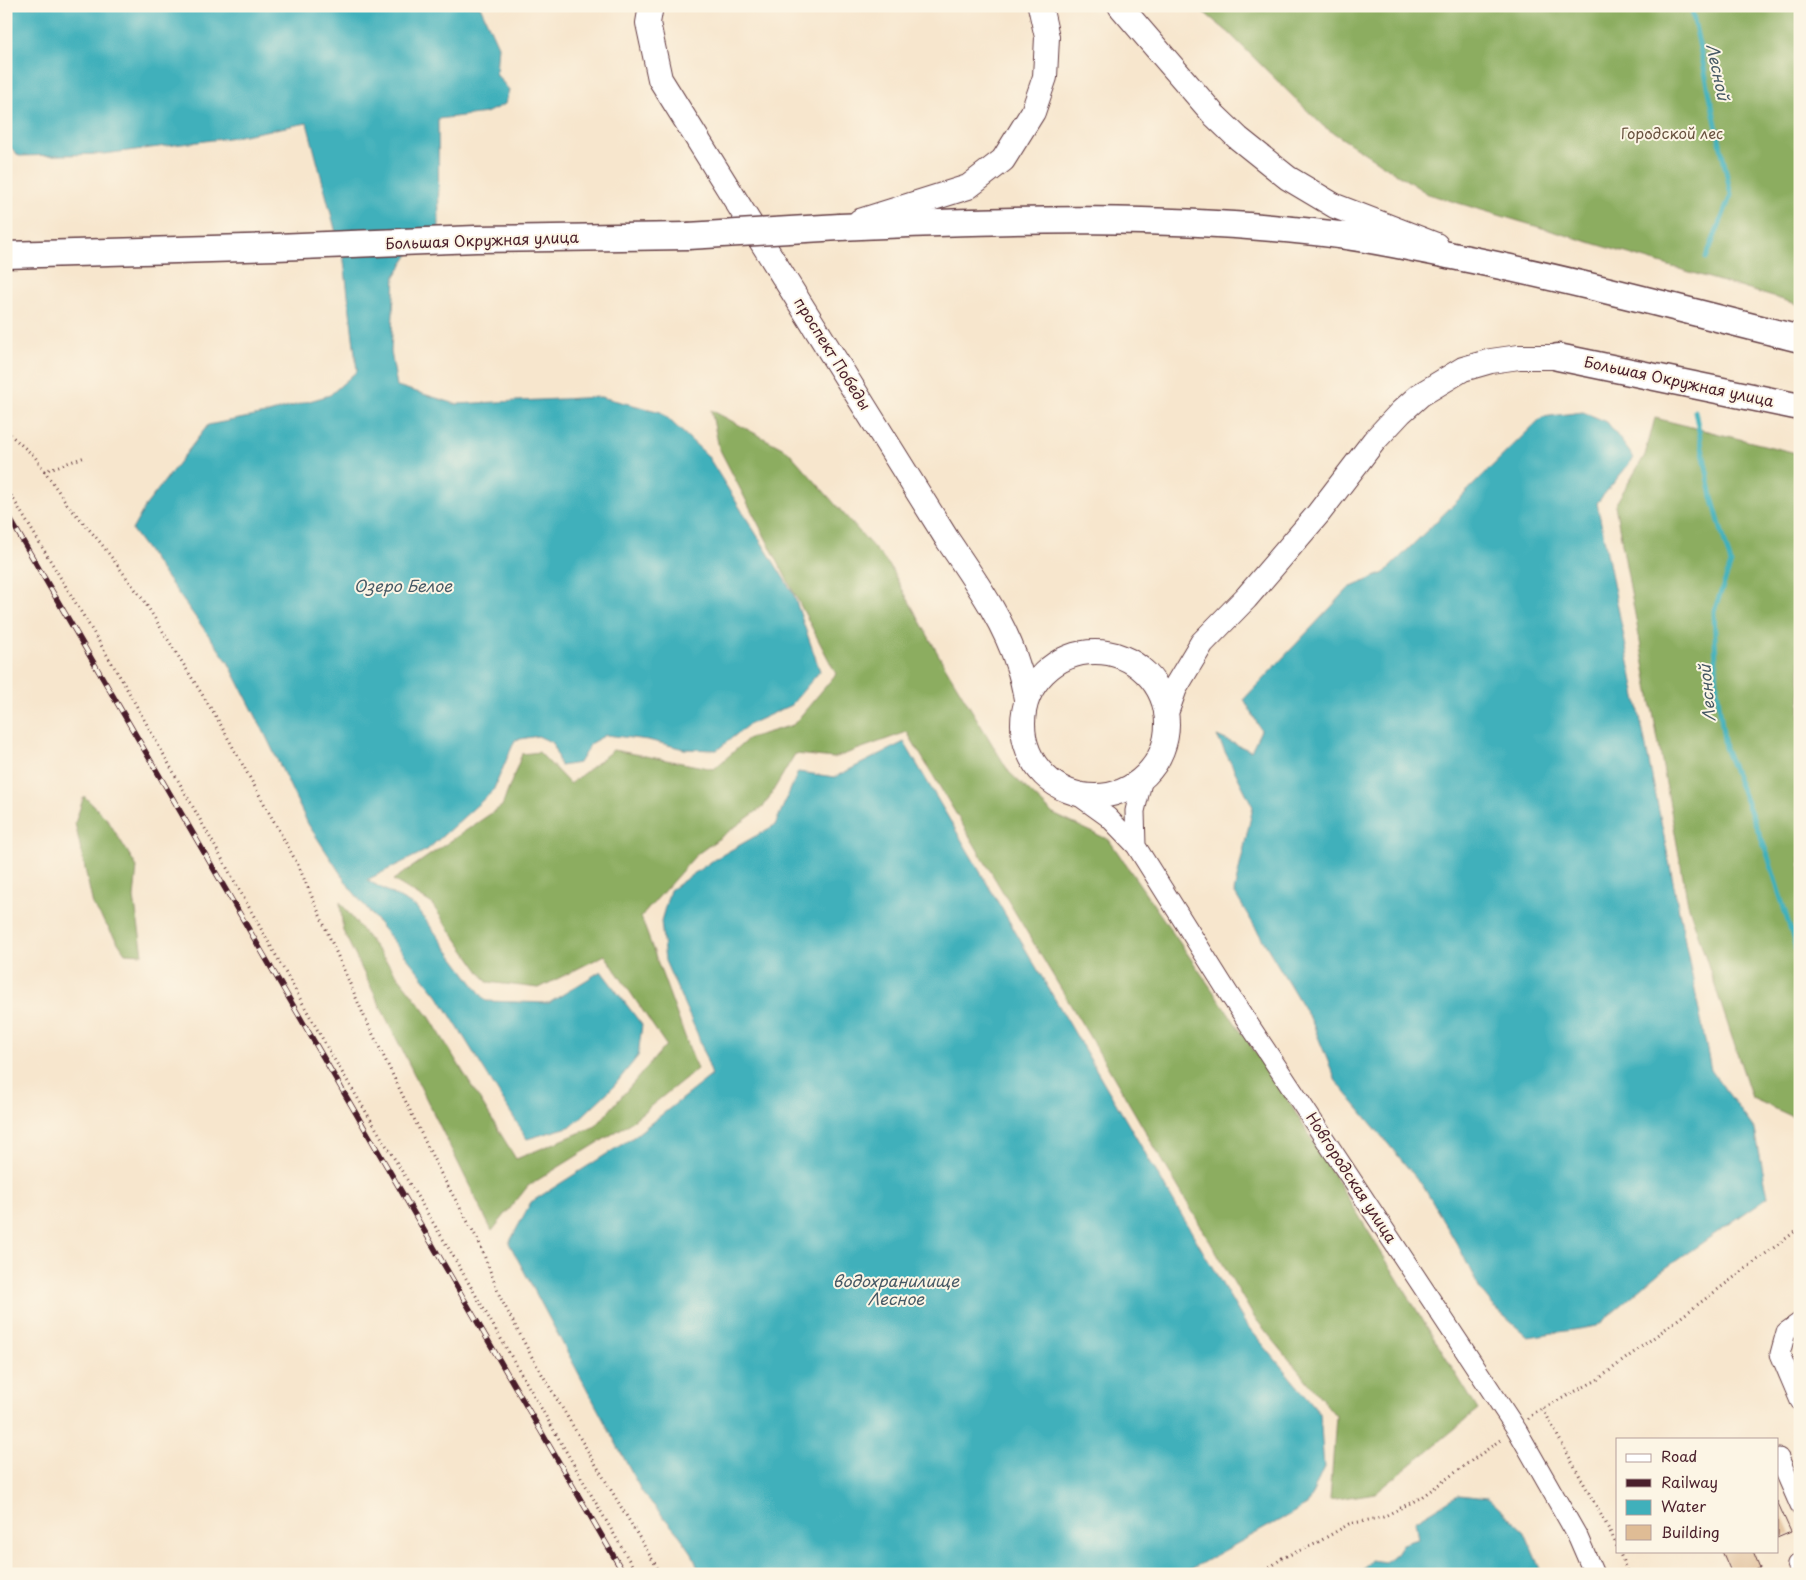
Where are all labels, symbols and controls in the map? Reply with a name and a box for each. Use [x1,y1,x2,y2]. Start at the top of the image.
water label: Лесной [1701,41,1737,104]
park label: Городской лес [1621,121,1723,144]
street label: Большая Окружная улица [385,225,580,254]
street label: проспект Победы [789,292,877,414]
street label: Большая Окружная улица [1582,349,1777,412]
water label: Озеро Белое [354,573,453,597]
water label: Лесной [1691,662,1720,723]
street label: Новгородская улица [1301,1107,1404,1248]
water label: водохранилище Лесное [833,1268,960,1310]
legend [1616,1438,1778,1552]
text: Road [1661,1444,1697,1467]
text: Railway [1661,1470,1718,1493]
text: Water [1661,1494,1706,1517]
text: Building [1661,1520,1720,1543]

